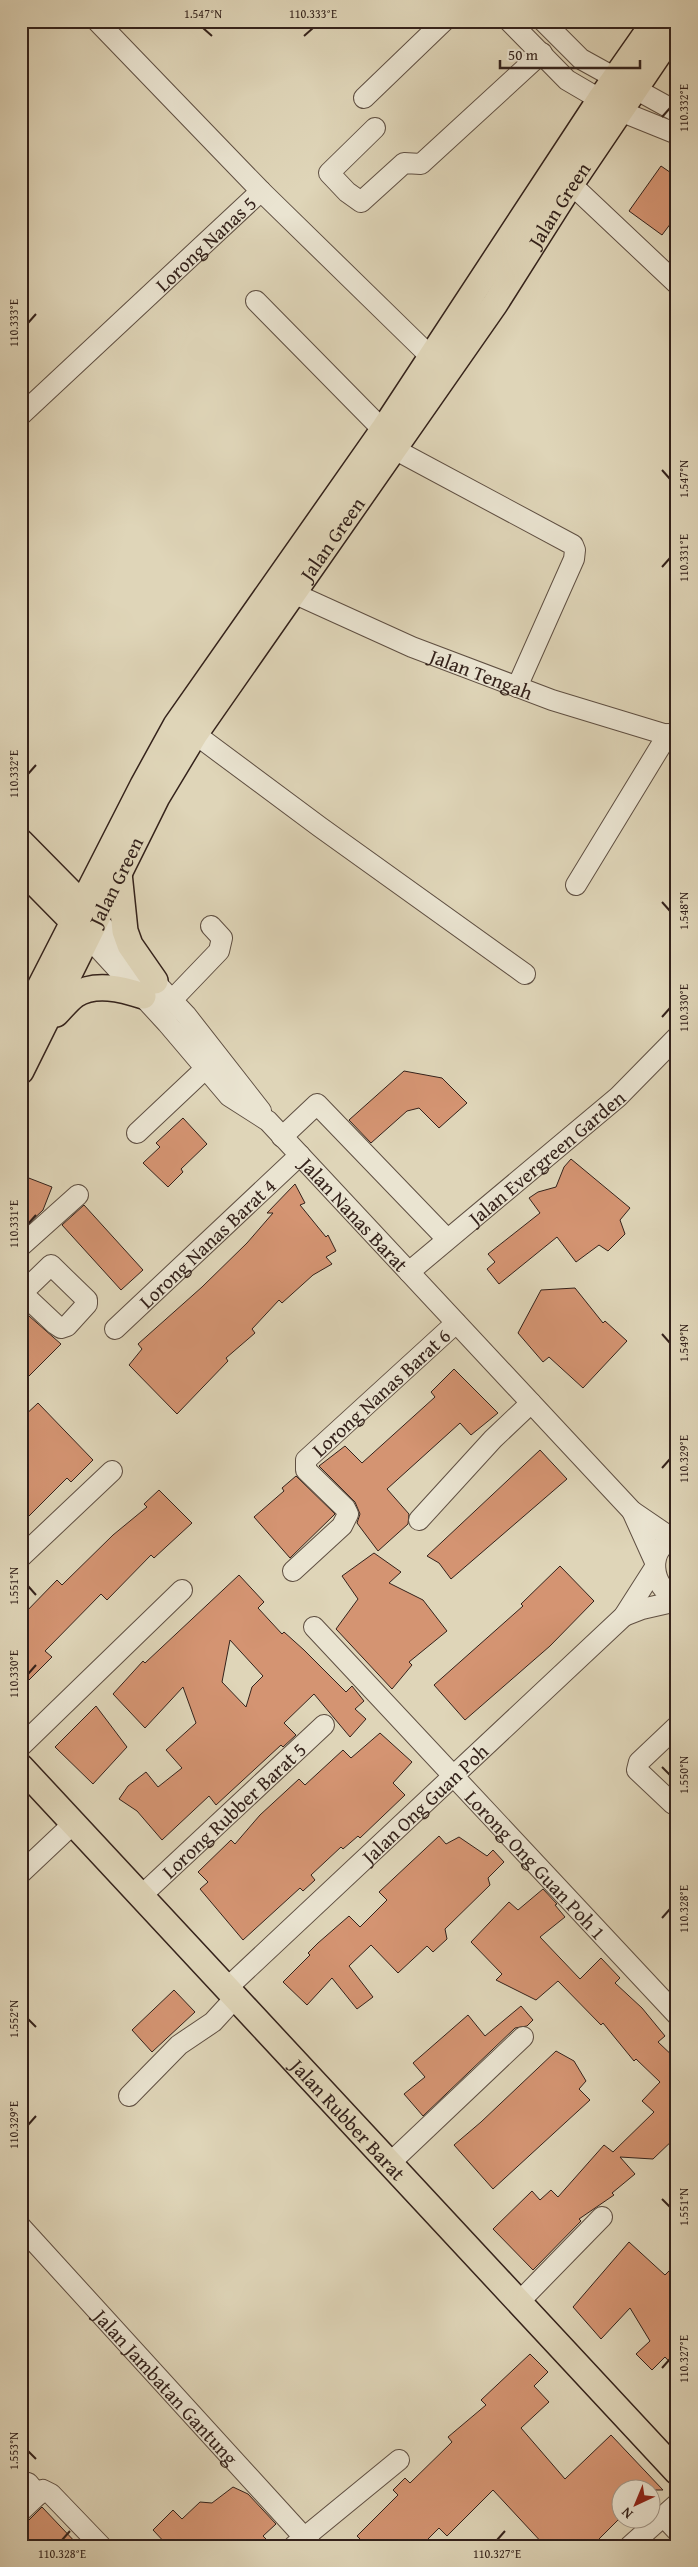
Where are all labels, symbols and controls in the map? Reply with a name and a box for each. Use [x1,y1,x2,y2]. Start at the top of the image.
text: 1.547°N [184,5,222,22]
text: 110.333°E [289,5,337,22]
scale bar [500,38,640,70]
text: 50 m [508,44,539,65]
text: 110.332°E [675,84,692,132]
street label: Jalan Green [519,156,597,255]
street label: Lorong Nanas 5 [148,188,262,298]
text: 110.333°E [5,299,22,347]
text: 1.547°N [675,460,692,498]
street label: Jalan Green [290,491,371,589]
text: 110.331°E [675,534,692,582]
street label: Jalan Tengah [423,640,537,706]
text: 110.332°E [5,750,22,798]
street label: Jalan Green [80,832,150,933]
text: 1.548°N [675,892,692,930]
text: 110.330°E [675,984,692,1032]
street label: Jalan Evergreen Garden [459,1083,631,1233]
street label: Jalan Nanas Barat [292,1148,416,1278]
street label: Lorong Nanas Barat 4 [132,1171,282,1314]
text: 110.331°E [5,1200,22,1248]
street label: Lorong Nanas Barat 6 [305,1321,456,1463]
text: 1.549°N [675,1324,692,1362]
text: 110.329°E [675,1435,692,1483]
text: 1.551°N [5,1567,22,1605]
text: 110.330°E [5,1650,22,1698]
street label: Lorong Rubber Barat 5 [155,1735,312,1885]
street label: Jalan Ong Guan Poh [352,1736,494,1872]
text: 1.550°N [675,1756,692,1794]
street label: Lorong Ong Guan Poh 1 [459,1783,613,1946]
text: 110.328°E [675,1885,692,1933]
text: 1.552°N [5,2000,22,2038]
street label: Jalan Rubber Barat [283,2050,413,2186]
text: 110.329°E [5,2101,22,2149]
text: 1.551°N [675,2188,692,2226]
street label: Jalan Jambatan Gantung [86,2300,245,2471]
text: 110.327°E [675,2335,692,2383]
text: 1.553°N [5,2432,22,2470]
north arrow [610,2480,660,2530]
text: N [616,2502,637,2524]
text: 110.328°E [38,2545,86,2562]
text: 110.327°E [473,2545,521,2562]

